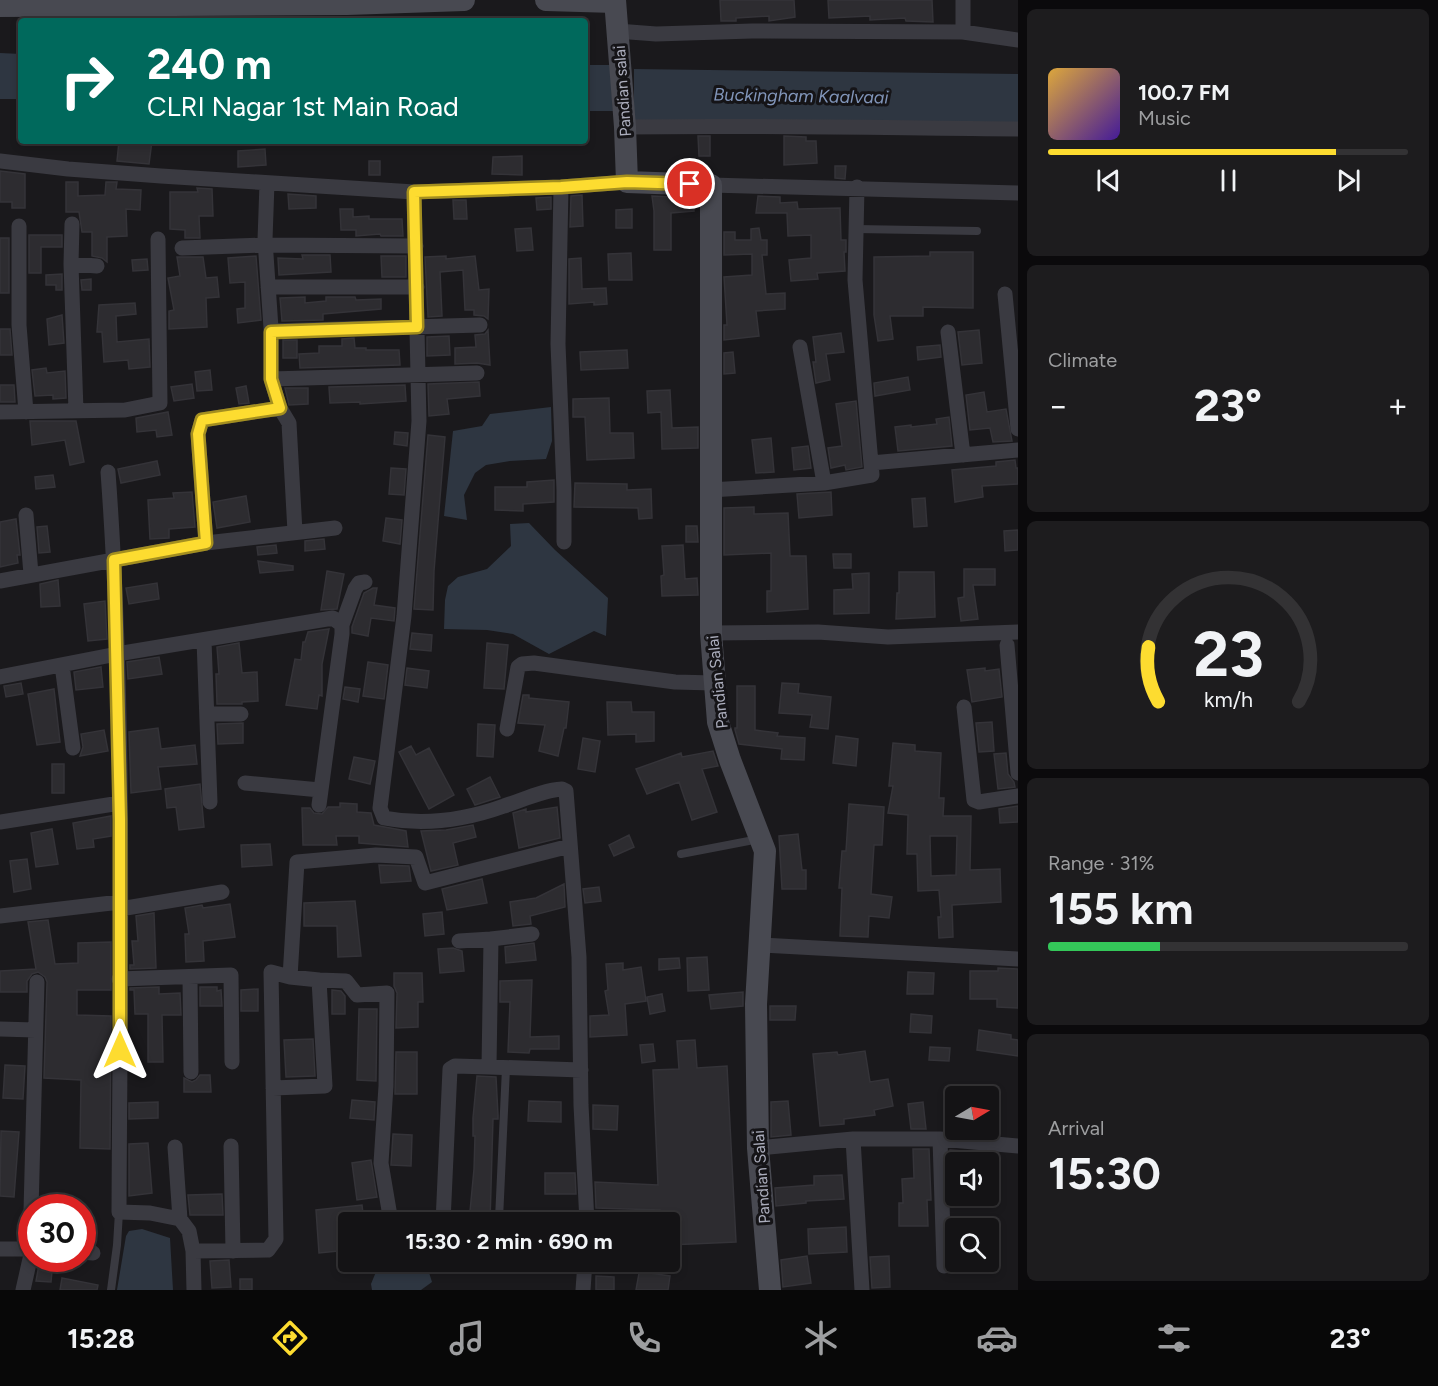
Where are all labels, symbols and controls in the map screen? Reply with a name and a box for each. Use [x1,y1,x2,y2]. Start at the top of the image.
text: 240 m [147,39,272,90]
icon: right [48,42,126,120]
street label: Pandian salai [610,45,635,137]
text: 100.7 FM [1138,79,1230,106]
water label: Buckingham Kaalvaai [713,83,890,109]
text: CLRI Nagar 1st Main Road [147,90,459,123]
text: Music [1138,106,1191,130]
pin [664,158,715,209]
icon: previous [1092,164,1125,197]
icon: pause [1212,164,1245,197]
icon: next [1332,164,1365,197]
icon: arrive [673,167,706,200]
text: Climate [1048,348,1117,372]
text: 23° [1194,378,1262,432]
text: − [1048,386,1069,425]
text: + [1387,386,1408,425]
text: 23 [1193,617,1263,692]
street label: Pandian Salai [703,634,732,730]
text: km/h [1204,687,1252,712]
text: Range · 31% [1048,851,1154,875]
text: 155 km [1048,881,1193,935]
position arrow [88,1018,152,1082]
north arrow [945,1086,999,1140]
map controls [945,1086,999,1272]
text: Arrival [1048,1116,1104,1140]
street label: Pandian Salai [749,1130,774,1224]
text: 15:30 [1048,1146,1161,1200]
button: sound [945,1152,999,1206]
speed limit sign: 30 [18,1194,96,1272]
button: search [945,1218,999,1272]
text: 15:30 · 2 min · 690 m [405,1228,613,1255]
icon: directions [269,1317,311,1359]
icon: music [446,1317,488,1359]
icon: phone [623,1317,665,1359]
icon: climate [800,1317,842,1359]
icon: car [976,1317,1018,1359]
icon: filters [1153,1317,1195,1359]
text: 15:28 [67,1322,135,1355]
text: 23° [1330,1322,1371,1355]

